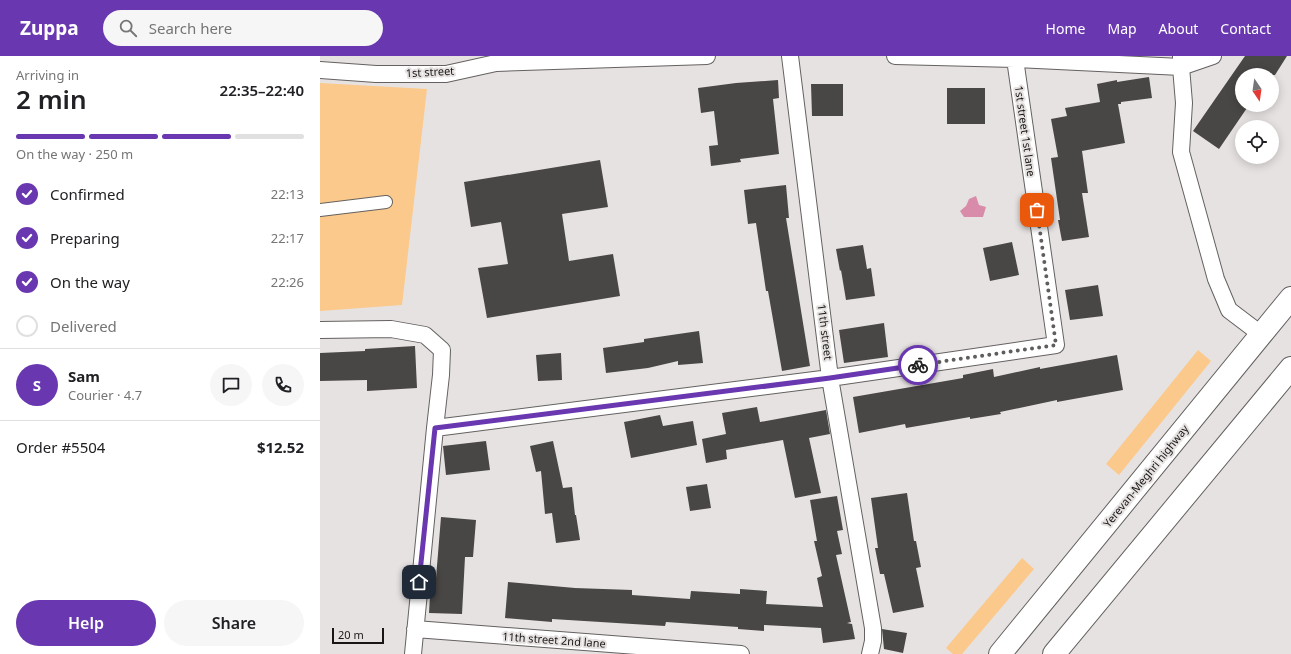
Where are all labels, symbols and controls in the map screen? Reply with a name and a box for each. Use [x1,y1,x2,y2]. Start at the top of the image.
search box [103,10,383,46]
text: Zuppa [20,15,79,41]
icon: search [117,17,139,39]
text: Search here [149,18,232,38]
text: Home [1046,19,1085,38]
text: Map [1107,19,1137,38]
text: About [1159,19,1198,38]
text: Contact [1220,19,1271,38]
street label: 1st street [405,63,455,80]
text: Arriving in [16,66,79,84]
north arrow [1235,68,1279,112]
map controls [1235,68,1279,164]
text: 22:35–22:40 [220,80,304,100]
text: 2 min [16,81,87,117]
street label: 1st street 1st lane [1012,85,1039,177]
button: locate [1235,120,1279,164]
text: On the way · 250 m [16,145,133,163]
icon: check [16,183,38,205]
text: Confirmed [50,184,125,204]
text: 22:13 [271,185,304,203]
pin [1020,193,1054,227]
icon: bag [1026,199,1048,221]
icon: check [16,227,38,249]
text: Preparing [50,228,120,248]
text: 22:17 [271,229,304,247]
icon: check [16,271,38,293]
text: On the way [50,272,130,292]
text: 22:26 [271,273,304,291]
street label: 11th street [815,303,836,361]
text: Delivered [50,316,117,336]
courier [898,345,938,385]
icon: bike [907,354,929,376]
button: chat [210,364,252,406]
button: phone [262,364,304,406]
text: Sam [68,366,100,386]
text: S [33,375,41,395]
text: Courier · 4.7 [68,386,142,404]
street label: Yerevan-Meghri highway [1100,421,1192,530]
text: Order #5504 [16,437,105,457]
text: $12.52 [257,437,304,457]
pin [402,565,436,599]
icon: home [408,571,430,593]
button: Help [16,600,156,646]
button: Share [164,600,304,646]
scale bar [332,626,384,645]
text: 20 m [338,627,364,642]
street label: 11th street 2nd lane [502,628,606,651]

